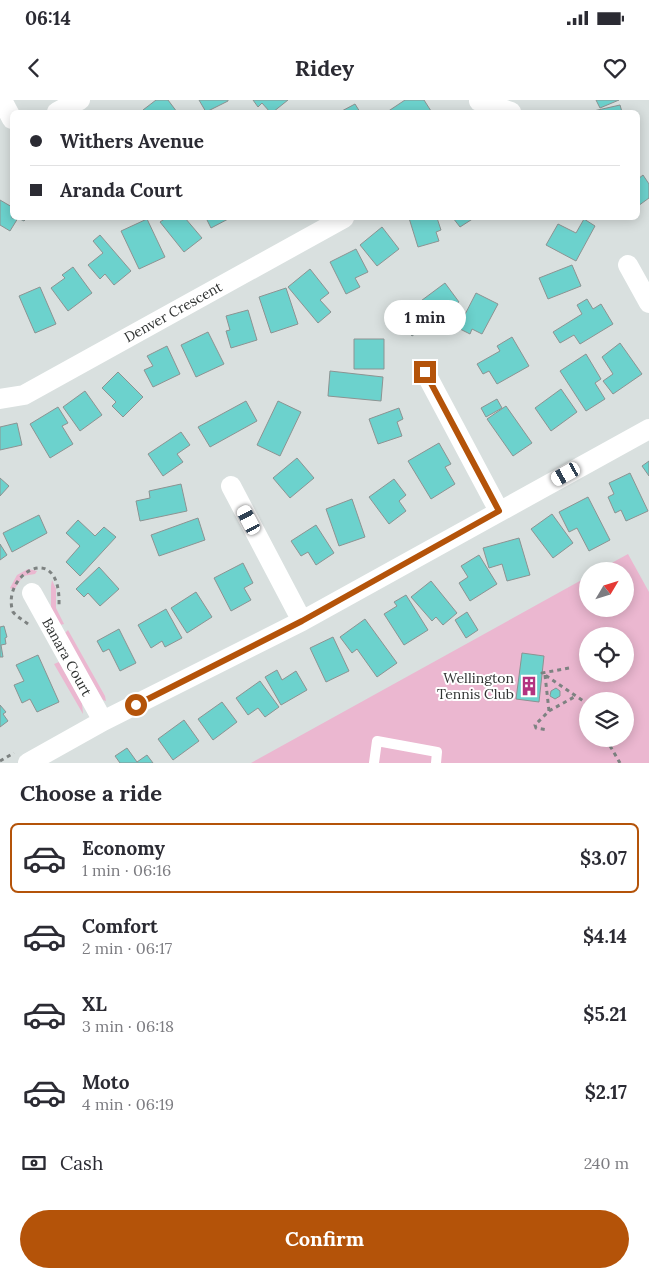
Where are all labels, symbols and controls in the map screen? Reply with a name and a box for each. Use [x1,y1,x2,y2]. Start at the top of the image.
text: 06:14 [25,6,71,30]
icon: back [20,54,48,82]
text: Ridey [295,54,354,82]
icon: heart [601,54,629,82]
text: Withers Avenue [60,129,204,153]
text: Aranda Court [60,178,183,202]
street label: Denver Crescent [121,277,226,346]
callout: 1 min [384,300,466,334]
text: 1 min [405,307,445,327]
route end [414,361,436,383]
car [549,460,582,488]
car [235,503,262,537]
north arrow [579,562,634,618]
map controls [579,562,634,747]
street label: Banara Court [38,615,96,700]
button: locate [579,627,634,682]
place label: Wellington Tennis Club [437,669,514,703]
building icon: Wellington Tennis Club [518,675,540,697]
button: layers [579,692,634,747]
route start [125,694,147,716]
text: Choose a ride [20,779,162,807]
icon: car [22,836,67,881]
text: Economy [82,836,165,860]
text: $3.07 [580,846,627,870]
text: 1 min · 06:16 [82,860,171,880]
icon: car [22,914,67,959]
text: Comfort [82,914,158,938]
text: $4.14 [583,924,627,948]
text: 2 min · 06:17 [82,938,172,958]
icon: car [22,992,67,1037]
text: XL [82,992,107,1016]
text: $5.21 [583,1002,627,1026]
text: 3 min · 06:18 [82,1016,174,1036]
icon: car [22,1070,67,1115]
text: Moto [82,1070,129,1094]
text: $2.17 [585,1080,627,1104]
text: 4 min · 06:19 [82,1094,174,1114]
icon: cash [20,1149,48,1177]
text: Cash [60,1151,103,1175]
text: 240 m [584,1153,629,1173]
button: Confirm [20,1210,629,1268]

